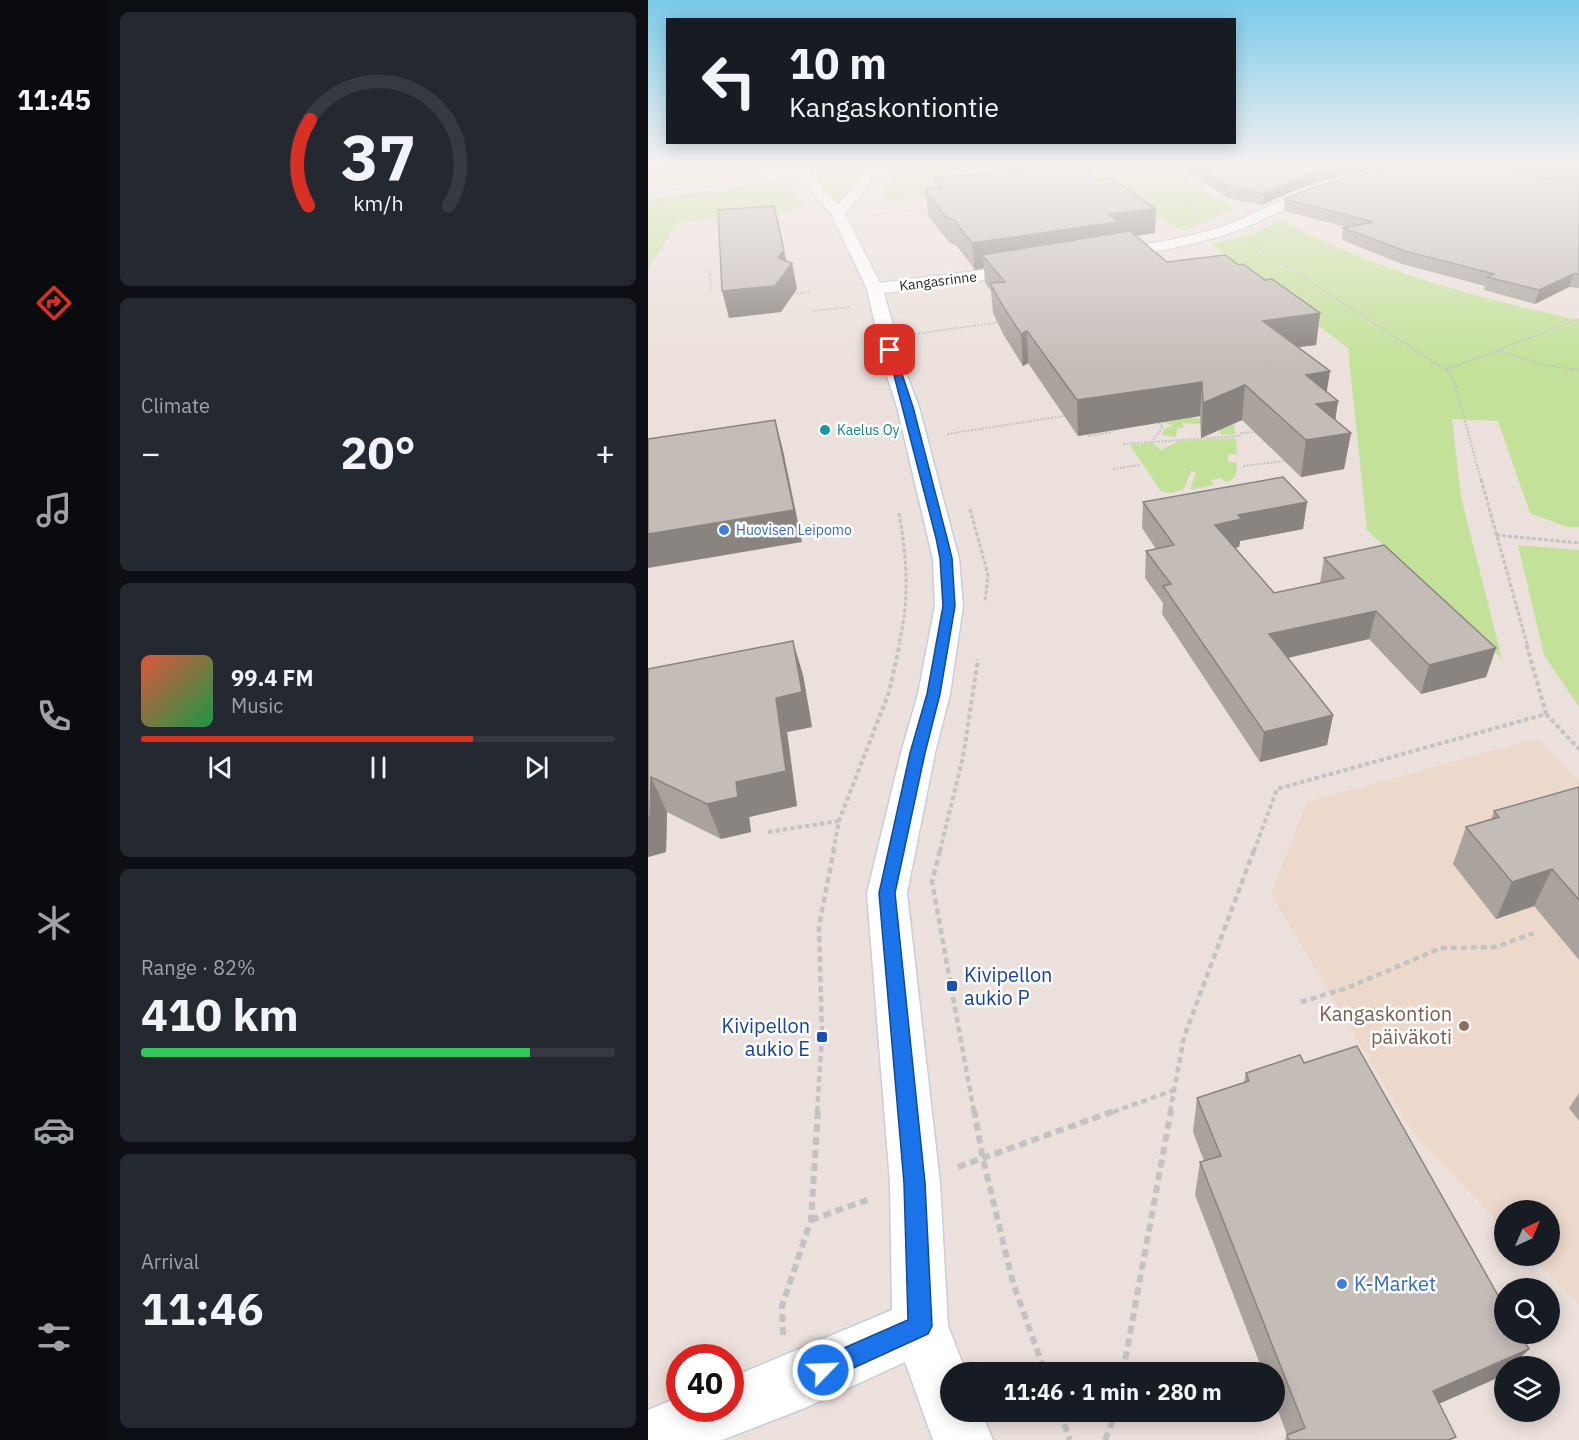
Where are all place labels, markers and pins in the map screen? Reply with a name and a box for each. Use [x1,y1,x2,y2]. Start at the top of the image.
pin [864,324,915,375]
place label: Kaelus Oy [837,421,900,439]
marker: Kaelus Oy [818,423,832,437]
place label: Huovisen Leipomo [736,521,852,539]
marker: Huovisen Leipomo [717,523,731,537]
place label: Kivipellon aukio P [964,961,1052,1011]
marker: Kivipellon aukio P [945,979,959,993]
place label: Kangaskontion päiväkoti [1319,1000,1452,1050]
place label: Kivipellon aukio E [722,1012,810,1062]
marker: Kangaskontion päiväkoti [1457,1019,1471,1033]
marker: Kivipellon aukio E [815,1030,829,1044]
place label: K-Market [1354,1270,1436,1297]
marker: K-Market [1335,1277,1349,1291]

